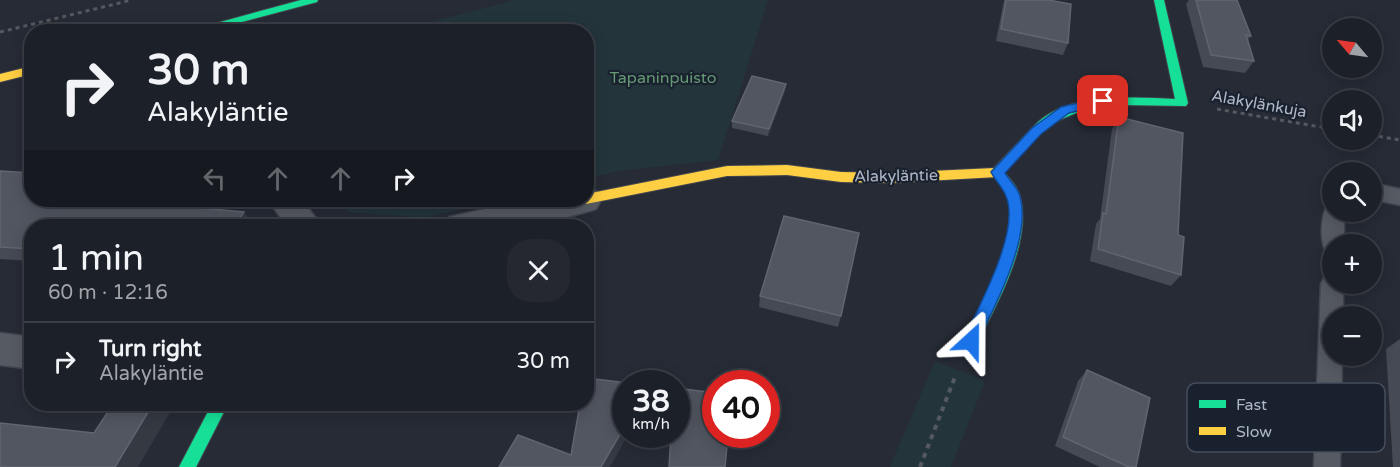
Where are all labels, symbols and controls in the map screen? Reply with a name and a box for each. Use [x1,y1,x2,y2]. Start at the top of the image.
north arrow [1322,18,1382,78]
map controls [1322,18,1382,366]
text: 30 m [147,45,249,96]
icon: right [48,48,126,126]
park label: Tapaninpuisto [609,68,717,88]
pin [1077,75,1128,126]
icon: arrive [1086,84,1119,117]
street label: Alakylänkuja [1210,86,1308,122]
button: sound [1322,90,1382,150]
text: Alakyläntie [147,96,288,129]
icon: left [198,162,231,195]
icon: ahead [261,162,294,195]
icon: ahead [324,162,357,195]
icon: right [387,162,420,195]
button: search [1322,162,1382,222]
street label: Alakyläntie [854,165,938,187]
button: + [1322,234,1382,294]
text: 1 min [48,237,144,280]
button: close [507,239,570,302]
text: 60 m · 12:16 [48,281,168,305]
button: − [1322,306,1382,366]
position arrow [939,309,1003,373]
text: Turn right [99,336,201,362]
icon: right [48,345,81,378]
text: 30 m [516,348,570,374]
text: Alakyläntie [99,362,204,386]
speed limit sign: 40 [702,370,780,448]
text: 38 [632,383,670,420]
legend [1187,383,1385,452]
text: Fast [1236,395,1267,415]
text: km/h [632,415,670,433]
text: Slow [1236,422,1272,442]

